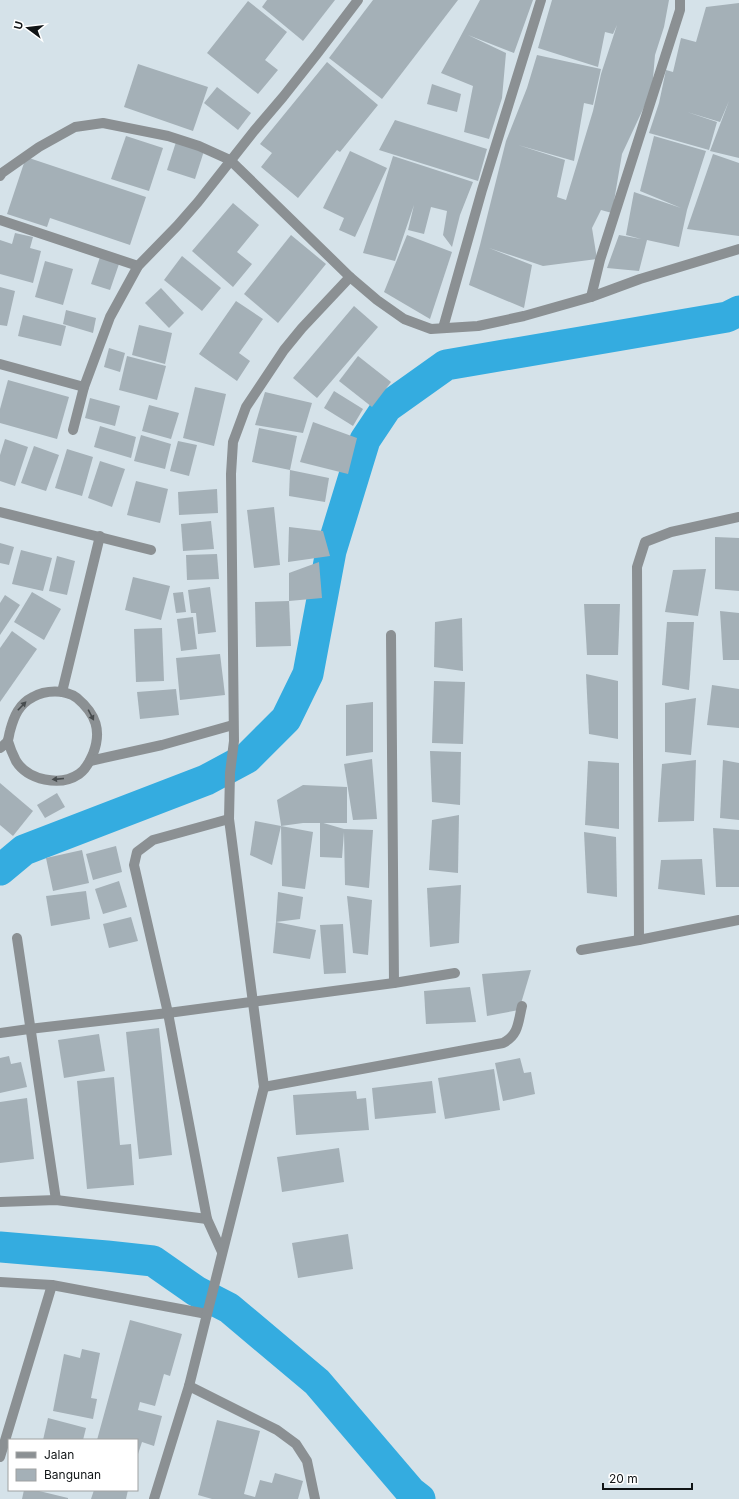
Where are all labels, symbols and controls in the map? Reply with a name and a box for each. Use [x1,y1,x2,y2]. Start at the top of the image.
north arrow [8,8,48,48]
text: U [11,20,26,31]
one-way arrow [17,701,27,711]
one-way arrow [88,709,95,721]
one-way arrow [52,776,65,783]
legend [8,1439,138,1491]
text: Jalan [44,1447,74,1462]
scale bar [603,1465,692,1491]
text: Bangunan [44,1467,101,1482]
text: 20 m [609,1471,638,1486]

